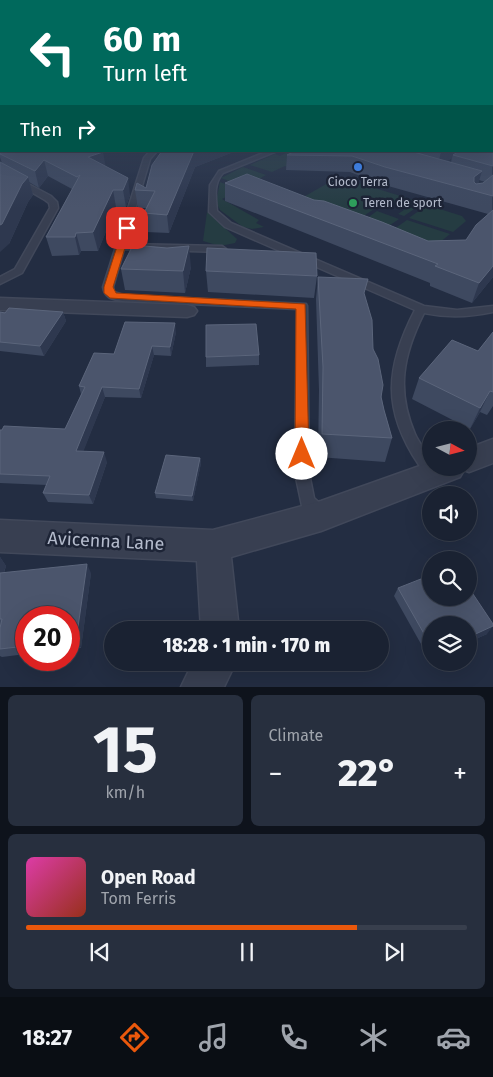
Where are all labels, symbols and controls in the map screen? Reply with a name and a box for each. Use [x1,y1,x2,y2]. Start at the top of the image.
text: 60 m [103,18,181,60]
icon: left [20,20,85,85]
text: Turn left [103,60,187,87]
icon: right [72,115,100,143]
text: Then [20,118,62,141]
marker: Cioco Terra [352,161,364,173]
place label: Cioco Terra [328,175,388,189]
place label: Teren de sport [363,196,442,210]
marker: Teren de sport [347,197,359,209]
pin [106,207,148,249]
icon: arrive [113,214,141,242]
north arrow [422,421,478,476]
map controls [422,421,477,671]
position arrow [275,427,327,479]
button: sound [422,486,477,541]
street label: Avicenna Lane [47,527,165,555]
button: search [422,551,477,606]
speed limit sign: 20 [15,606,80,671]
button: layers [422,616,477,671]
text: 18:28 · 1 min · 170 m [163,634,330,657]
text: 15 [93,711,158,789]
text: Climate [269,726,323,745]
text: 22° [338,750,398,796]
text: − [269,757,283,790]
text: + [453,757,467,790]
text: km/h [105,783,145,802]
text: Open Road [101,866,196,889]
text: Tom Ferris [101,889,176,908]
icon: previous [86,938,114,966]
icon: pause [233,938,261,966]
icon: next [380,938,408,966]
icon: directions [117,1020,152,1055]
icon: music [196,1020,231,1055]
icon: phone [276,1020,311,1055]
icon: climate [356,1020,391,1055]
icon: car [436,1020,471,1055]
text: 18:27 [22,1024,72,1051]

